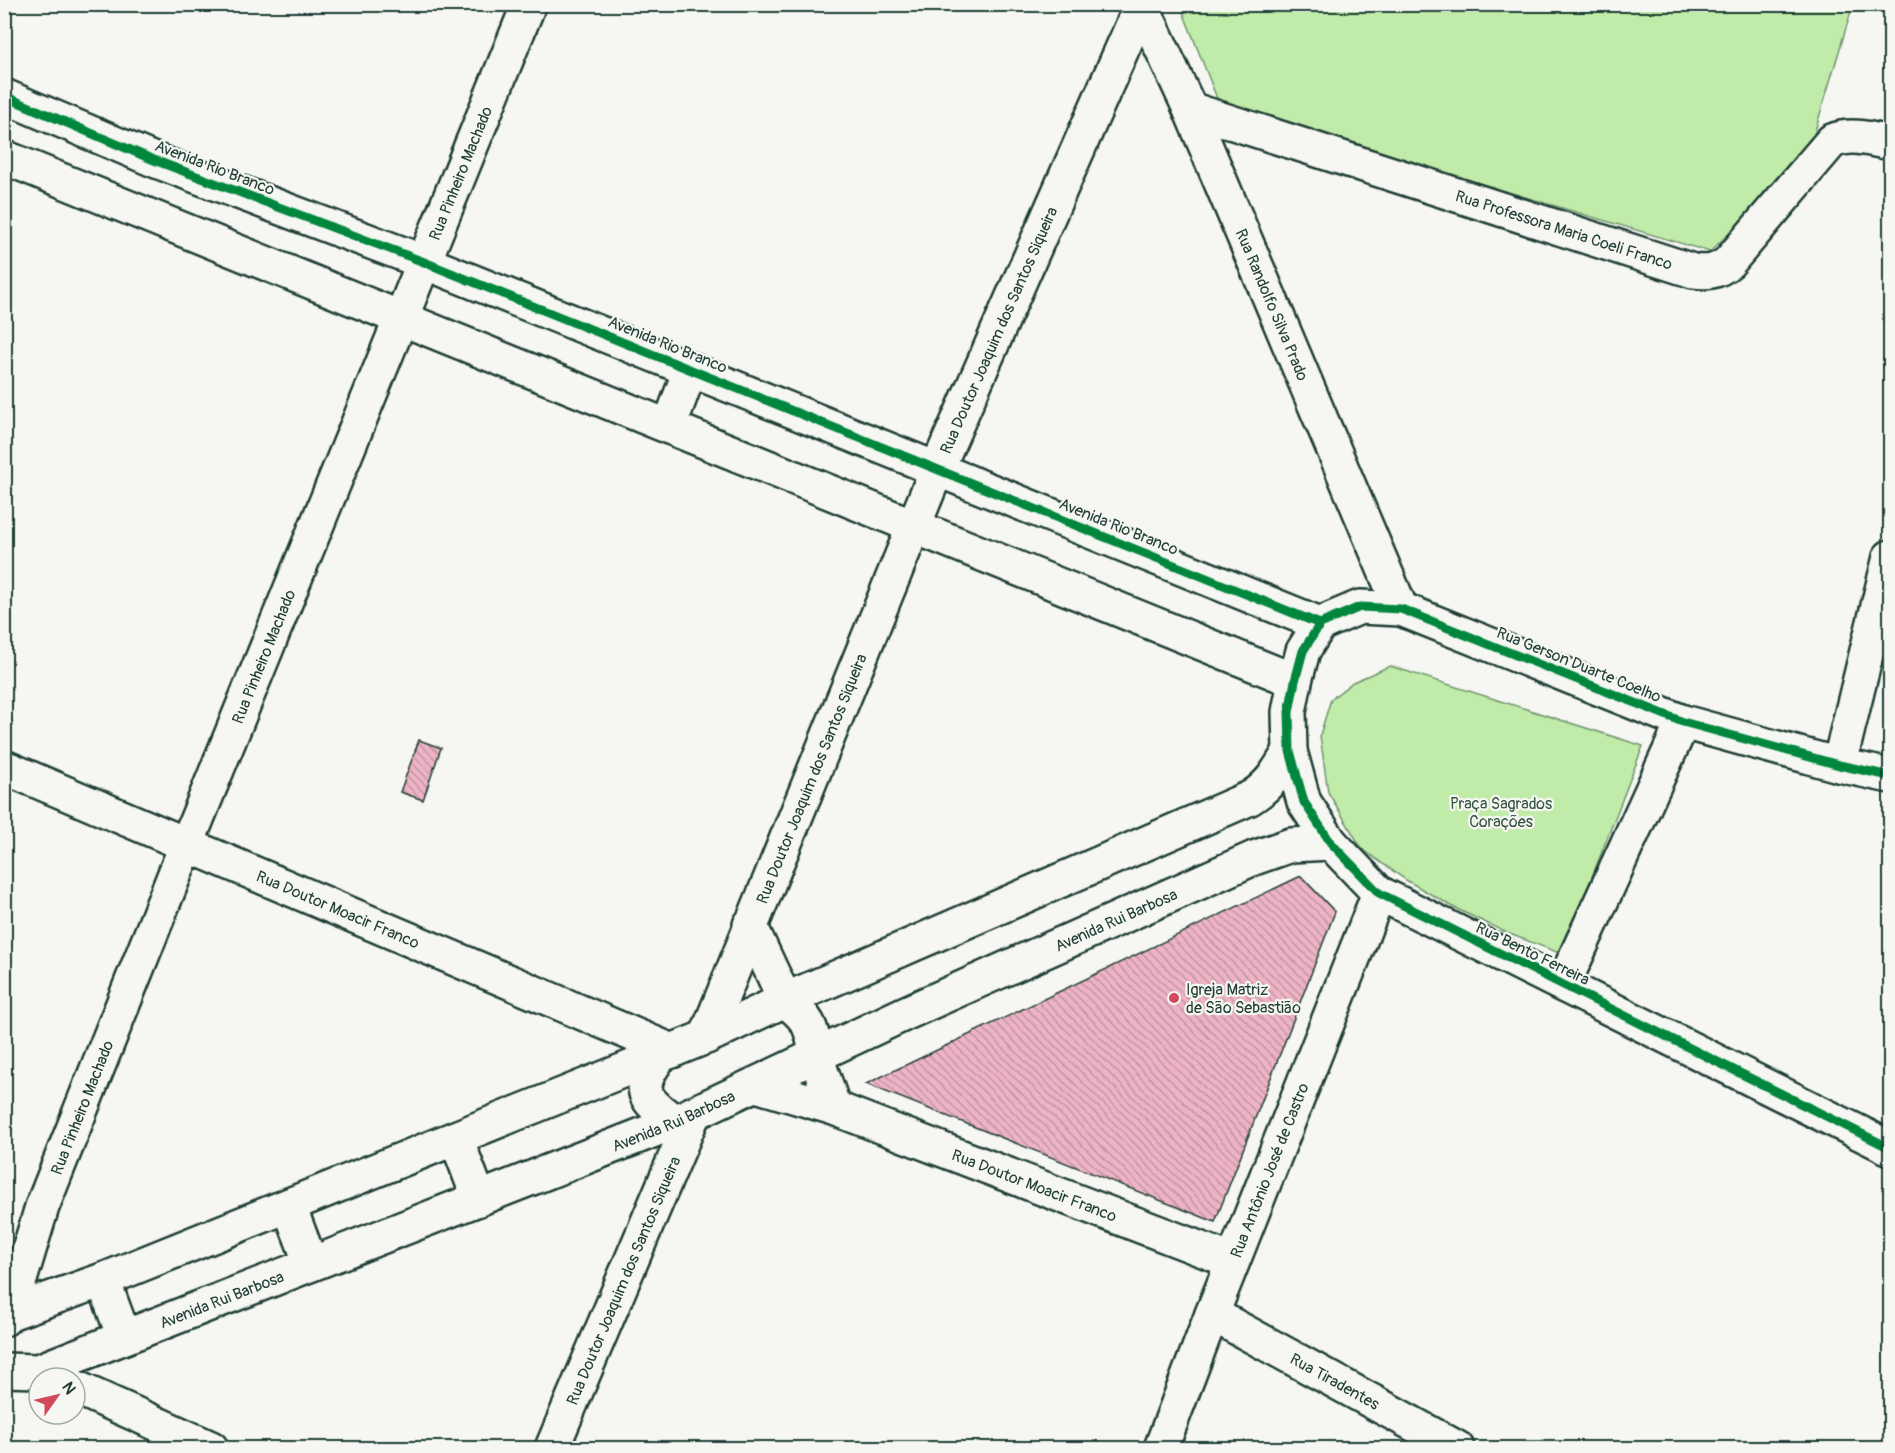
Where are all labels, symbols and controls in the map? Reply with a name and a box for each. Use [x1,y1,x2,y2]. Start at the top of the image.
street label: Rua Pinheiro Machado [425,103,497,243]
street label: Avenida Rio Branco [152,136,278,200]
street label: Rua Professora Maria Coeli Franco [1453,186,1675,275]
street label: Rua Doutor Joaquim dos Santos Siqueira [936,204,1062,457]
street label: Rua Randolfo Silva Prado [1231,226,1313,384]
street label: Avenida Rio Branco [605,312,730,378]
street label: Avenida Rio Branco [1056,494,1181,560]
street label: Rua Pinheiro Machado [228,587,300,727]
street label: Rua Gerson Duarte Coelho [1493,623,1664,707]
street label: Rua Doutor Joaquim dos Santos Siqueira [752,651,872,907]
park label: Praça Sagrados Corações [1450,794,1552,832]
street label: Rua Doutor Moacir Franco [253,866,423,954]
street label: Avenida Rui Barbosa [1052,885,1180,957]
street label: Rua Bento Ferreira [1472,918,1593,990]
place label: Igreja Matriz de São Sebastião [1186,980,1301,1018]
marker: Igreja Matriz de São Sebastião [1167,991,1181,1005]
street label: Rua Pinheiro Machado [47,1037,119,1178]
street label: Rua Antônio José de Castro [1226,1080,1314,1261]
street label: Avenida Rui Barbosa [609,1086,738,1157]
street label: Rua Doutor Moacir Franco [949,1145,1120,1227]
street label: Rua Doutor Joaquim dos Santos Siqueira [562,1154,685,1408]
street label: Avenida Rui Barbosa [157,1267,287,1334]
street label: Rua Tiradentes [1286,1349,1383,1415]
north arrow [27,1366,87,1426]
text: N [57,1378,80,1398]

